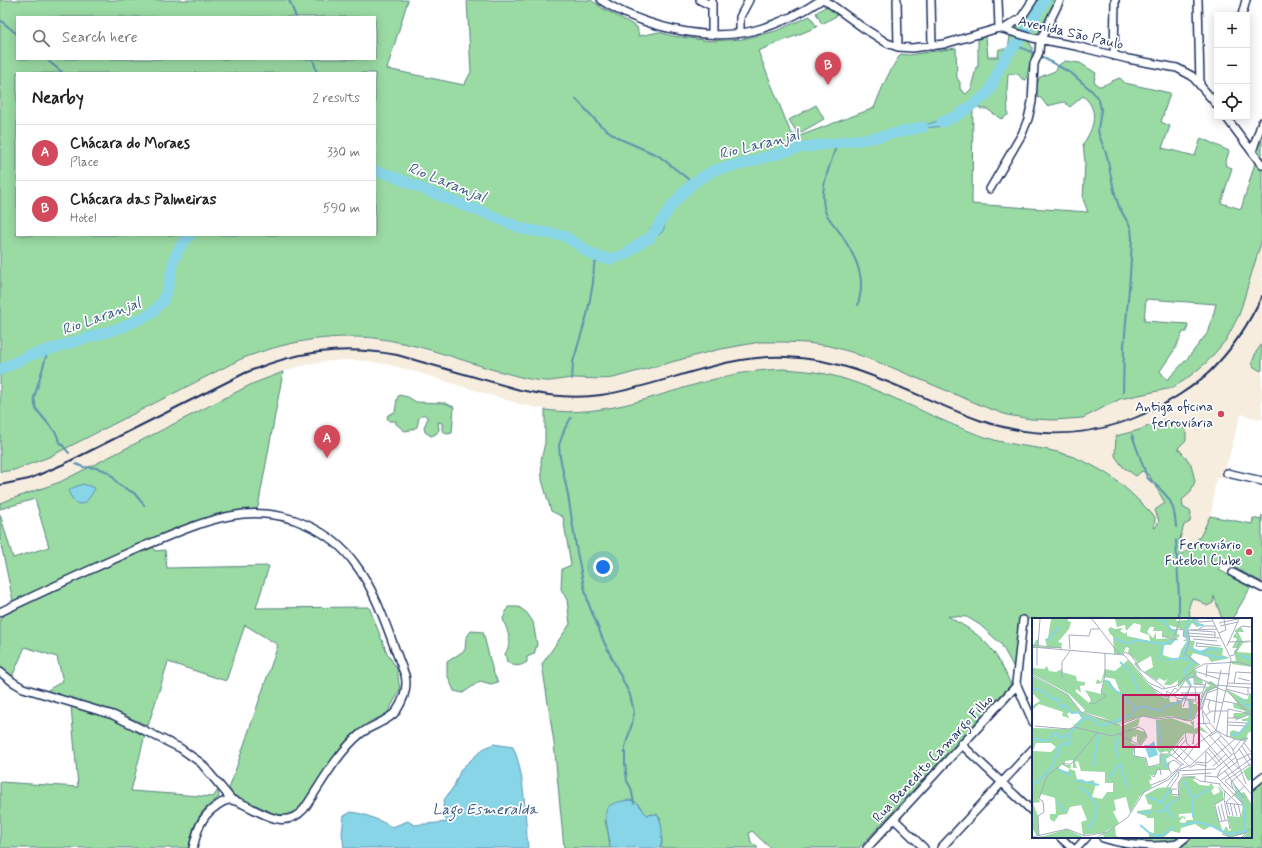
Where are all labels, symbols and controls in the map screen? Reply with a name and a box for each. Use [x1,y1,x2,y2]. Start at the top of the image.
street label: Avenida São Paulo [1016,12,1125,54]
map controls [1214,12,1250,120]
button: + [1214,12,1250,48]
search box [16,16,376,60]
icon: search [30,27,52,49]
text: Search here [62,28,138,48]
button: − [1214,48,1250,84]
pin: B [815,52,841,85]
button: locate [1214,84,1250,120]
text: Nearby [32,87,84,109]
text: 2 results [313,90,360,107]
water label: Rio Laranjal [717,125,803,165]
text: Chácara do Moraes [70,134,190,154]
text: A [41,144,49,161]
text: 330 m [327,144,360,161]
text: Place [70,154,99,171]
water label: Rio Laranjal [405,158,490,208]
text: Chácara das Palmeiras [70,190,216,210]
text: B [41,200,49,217]
text: 590 m [323,200,360,217]
text: Hotel [70,210,96,227]
water label: Rio Laranjal [59,293,145,340]
place label: Antiga oficina ferroviária [1135,398,1213,432]
marker: Antiga oficina ferroviária [1216,409,1226,419]
pin: A [314,425,340,458]
place label: Ferroviário Futebol Clube [1165,536,1241,570]
marker: Ferroviário Futebol Clube [1244,547,1254,557]
your location [593,557,613,577]
inset map [1032,618,1252,838]
street label: Rua Benedito Camargo Filho [869,691,998,828]
water label: Lago Esmeralda [432,800,539,822]

